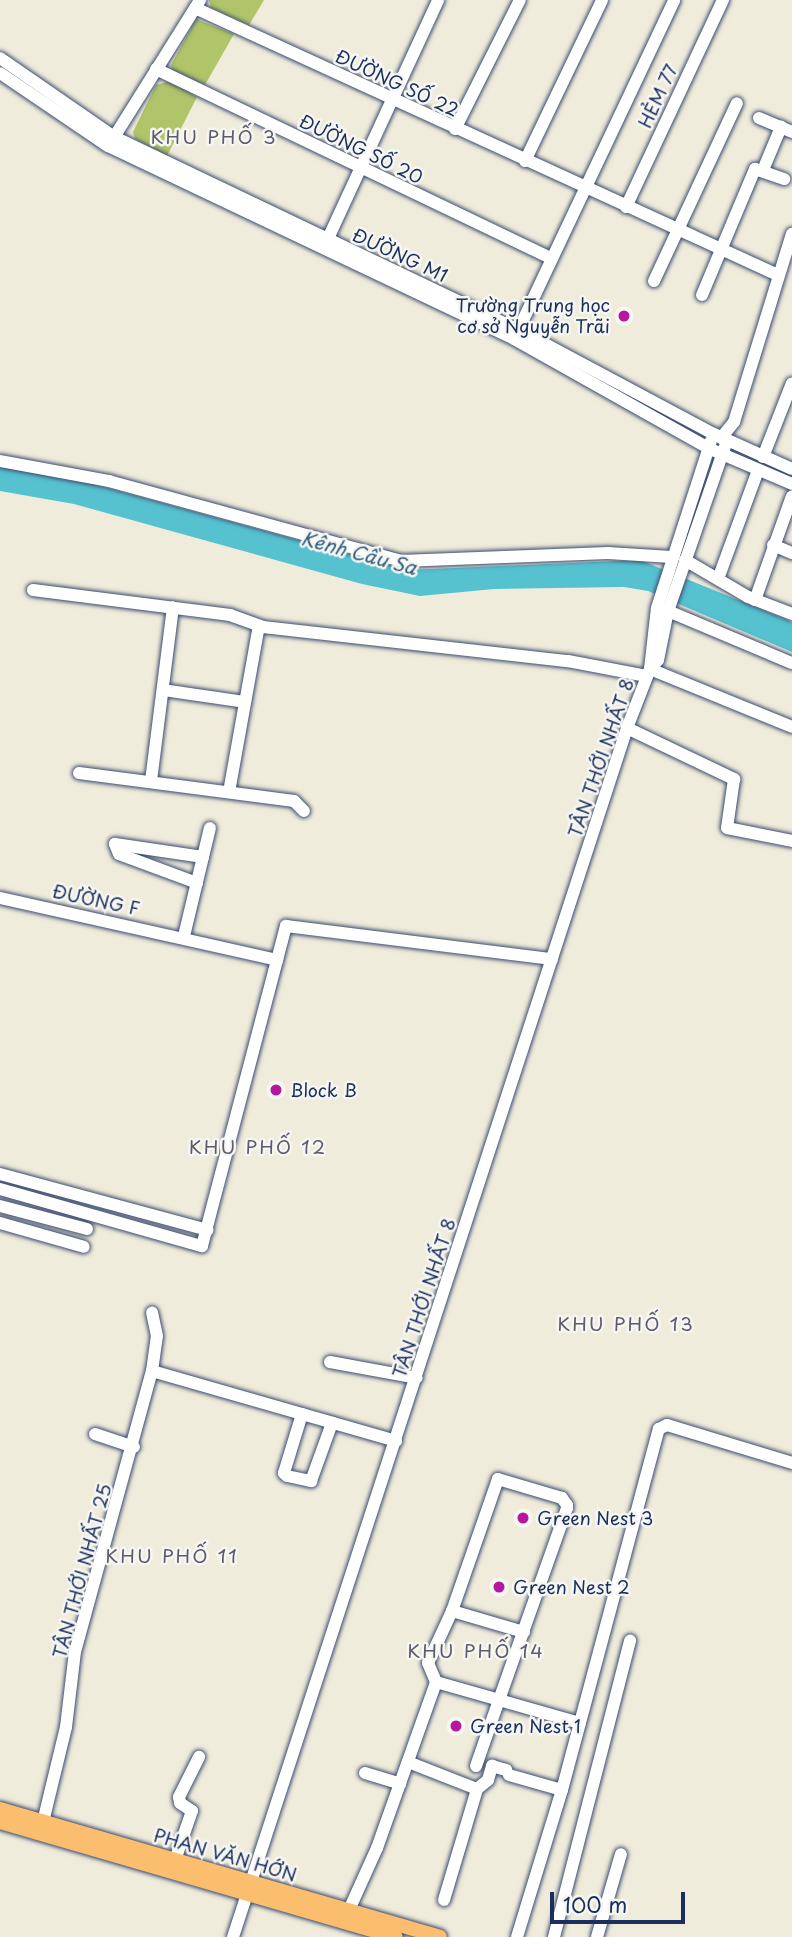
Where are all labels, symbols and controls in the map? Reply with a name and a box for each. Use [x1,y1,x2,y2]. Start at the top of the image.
street label: ĐƯỜNG SỐ 22 [331,45,463,121]
street label: HẺM 77 [634,61,682,131]
street label: ĐƯỜNG SỐ 20 [295,109,427,189]
district label: KHU PHỐ 3 [151,126,277,148]
street label: ĐƯỜNG M1 [349,223,451,287]
place label: Trường Trung học cơ sở Nguyễn Trãi [453,295,610,338]
marker: Trường Trung học cơ sở Nguyễn Trãi [616,308,632,324]
water label: Kênh Cầu Sa [299,527,419,579]
street label: TÂN THỚI NHẤT 8 [564,676,638,840]
street label: ĐƯỜNG F [50,880,142,920]
place label: Block B [290,1079,355,1101]
marker: Block B [268,1082,284,1098]
district label: KHU PHỐ 12 [190,1136,326,1158]
street label: TÂN THỚI NHẤT 8 [388,1216,460,1380]
district label: KHU PHỐ 13 [558,1313,694,1335]
street label: TÂN THỚI NHẤT 25 [49,1482,115,1660]
place label: Green Nest 3 [537,1507,655,1529]
marker: Green Nest 3 [515,1510,531,1526]
district label: KHU PHỐ 11 [107,1545,237,1567]
place label: Green Nest 2 [513,1576,632,1598]
marker: Green Nest 2 [491,1579,507,1595]
district label: KHU PHỐ 14 [408,1640,544,1662]
place label: Green Nest 1 [470,1715,584,1737]
marker: Green Nest 1 [448,1718,464,1734]
street label: PHAN VĂN HỚN [151,1824,299,1886]
scale bar [554,1878,689,1922]
text: 100 m [563,1888,627,1920]

